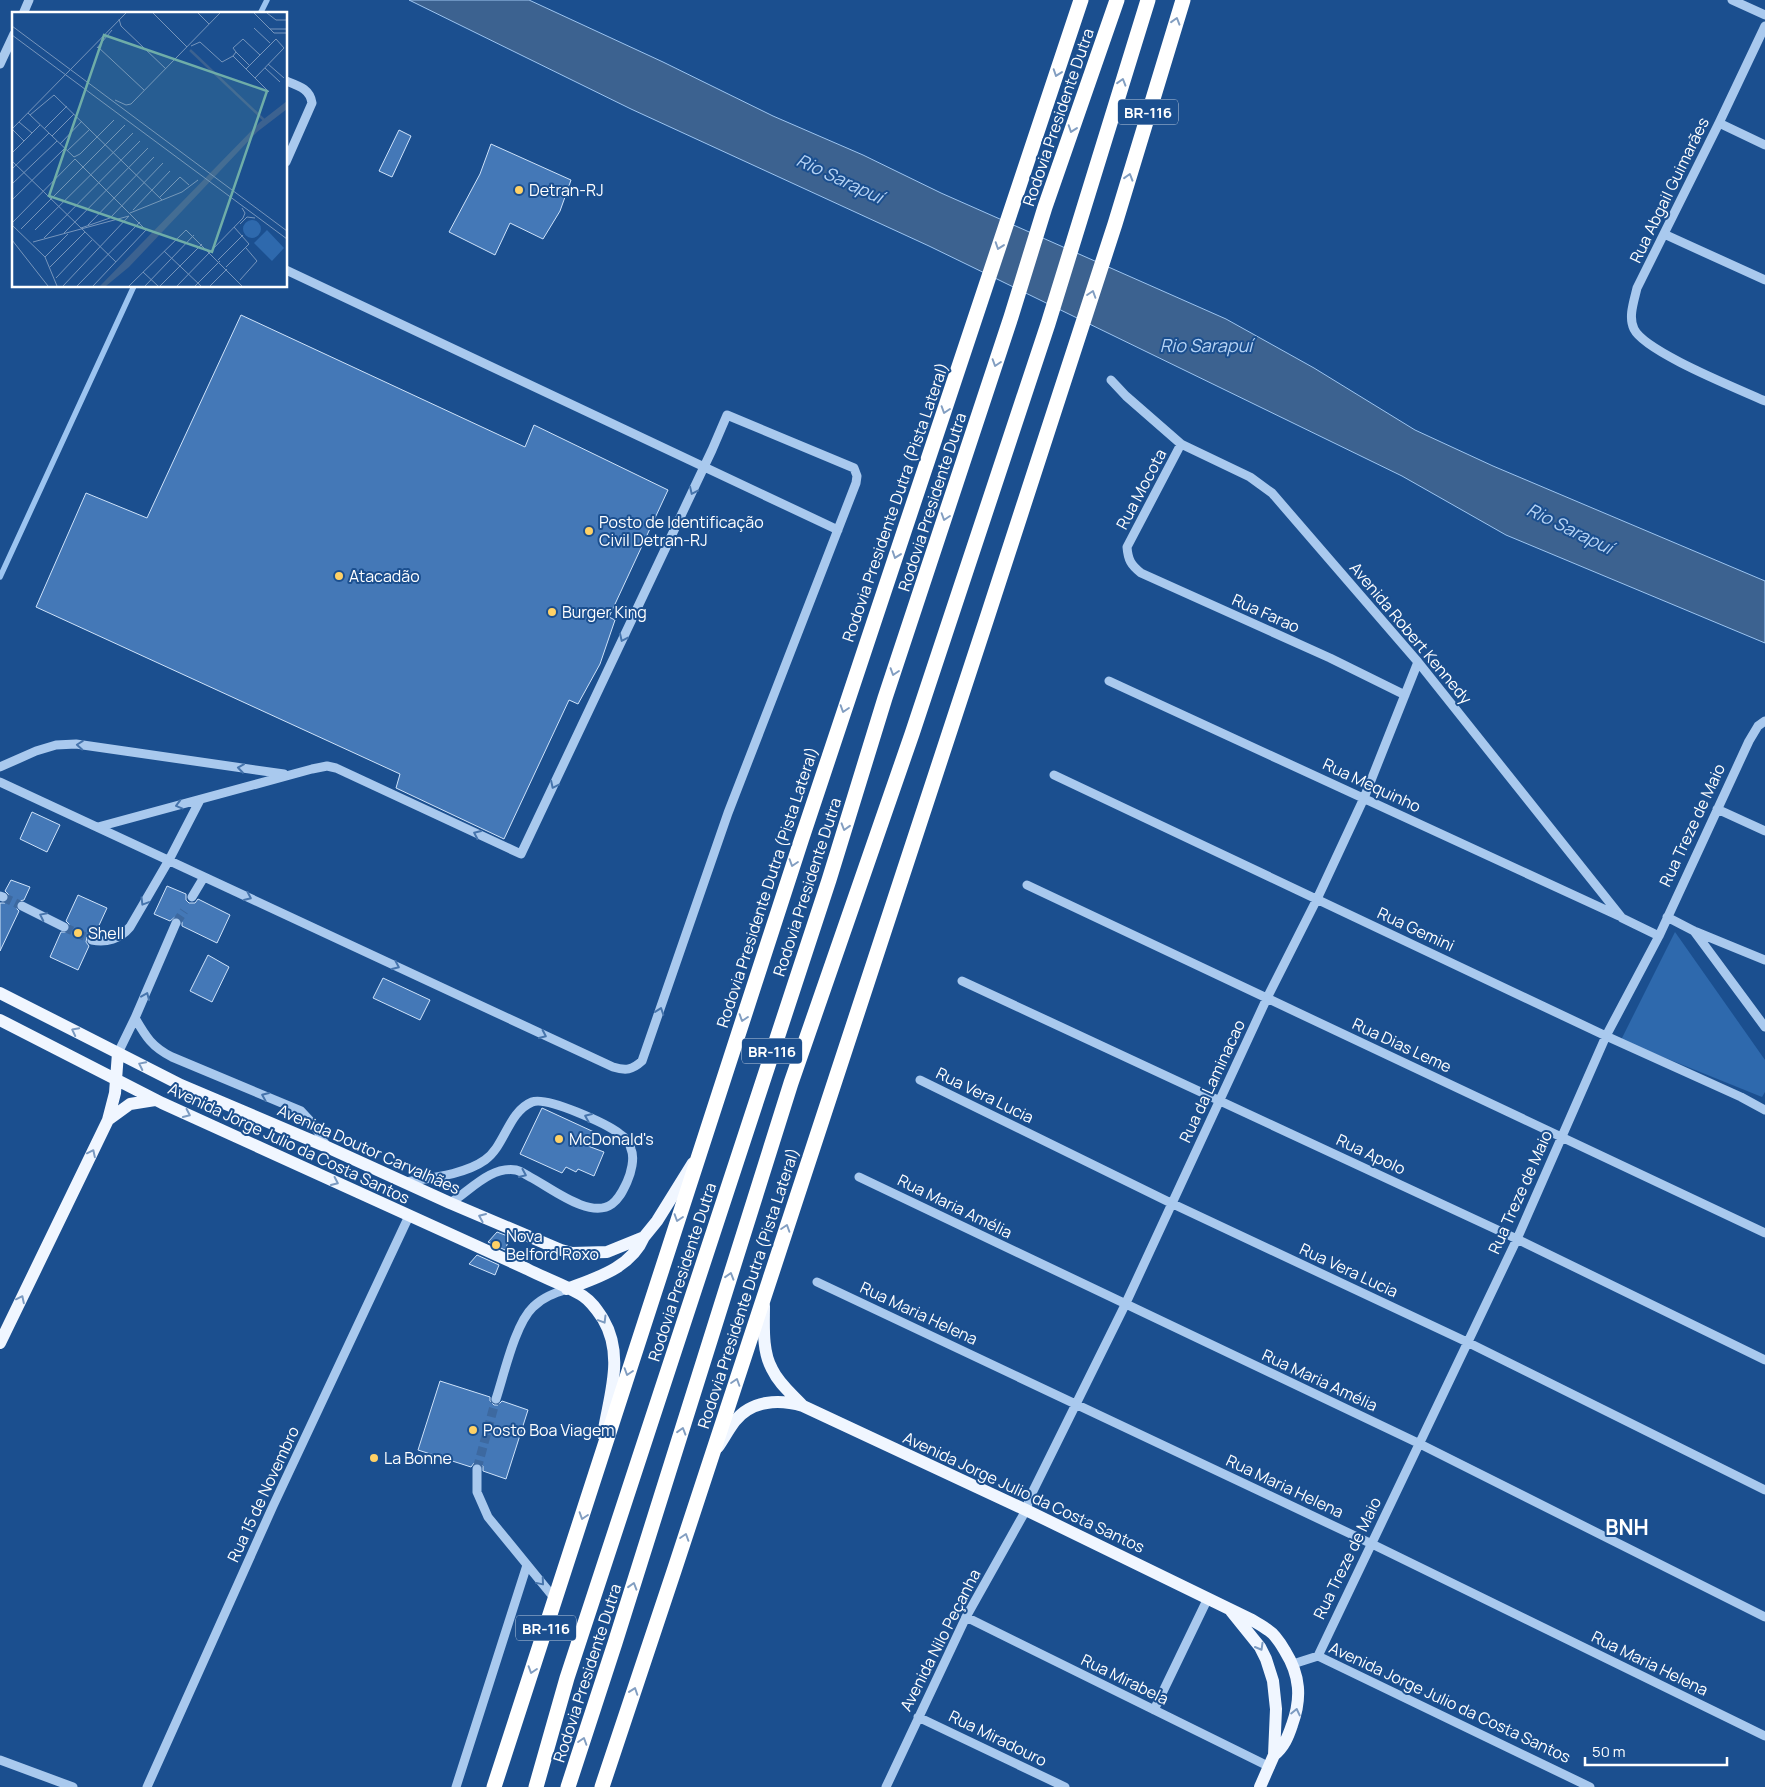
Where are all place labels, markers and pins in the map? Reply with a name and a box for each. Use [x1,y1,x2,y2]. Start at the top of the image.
place label: Detran-RJ [529,179,604,201]
marker: Detran-RJ [513,184,525,196]
place label: Posto de Identificação Civil Detran-RJ [599,511,764,551]
marker: Posto de Identificação Civil Detran-RJ [583,525,595,537]
place label: Atacadão [349,565,420,587]
marker: Atacadão [333,570,345,582]
place label: Burger King [562,601,647,623]
marker: Burger King [546,606,558,618]
place label: Shell [88,922,124,944]
marker: Shell [72,927,84,939]
place label: McDonald's [569,1128,654,1150]
marker: McDonald's [553,1133,565,1145]
place label: Nova Belford Roxo [506,1225,599,1265]
marker: Nova Belford Roxo [490,1239,502,1251]
place label: Posto Boa Viagem [483,1419,615,1441]
marker: Posto Boa Viagem [467,1424,479,1436]
place label: La Bonne [384,1447,452,1469]
marker: La Bonne [368,1452,380,1464]

